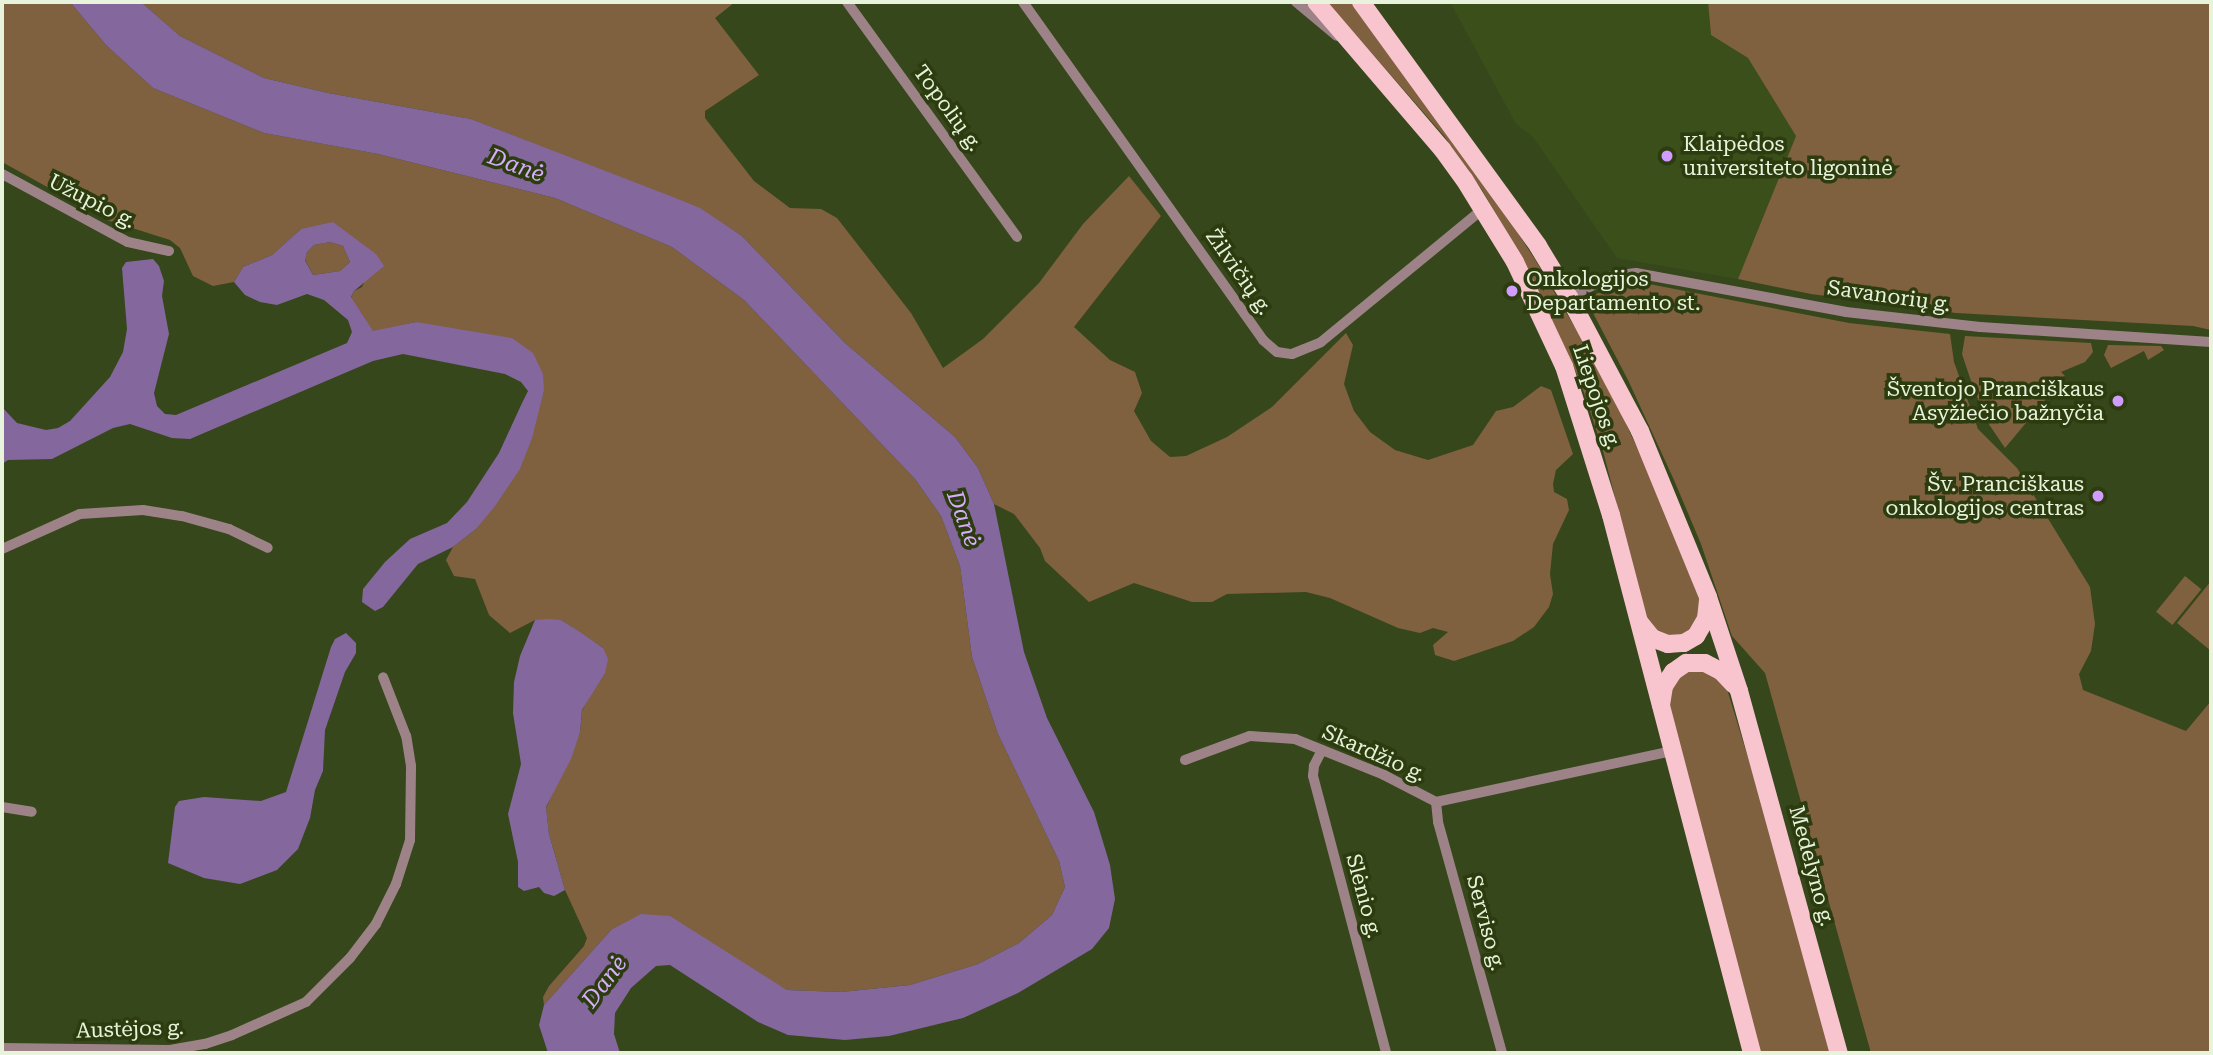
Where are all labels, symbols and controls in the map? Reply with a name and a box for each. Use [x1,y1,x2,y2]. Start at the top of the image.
street label: Topolių g. [908,60,988,156]
place label: Klaipėdos universiteto ligoninė [1683,131,1893,181]
water label: Danė [484,143,548,189]
marker: Klaipėdos universiteto ligoninė [1657,146,1677,166]
street label: Užupio g. [44,168,140,234]
street label: Žilvičių g. [1200,224,1278,320]
place label: Onkologijos Departamento st. [1526,266,1701,316]
street label: Savanorių g. [1826,275,1952,317]
marker: Onkologijos Departamento st. [1504,283,1520,299]
street label: Liepojos g. [1567,341,1627,453]
place label: Šventojo Pranciškaus Asyžiečio bažnyčia [1887,376,2104,426]
marker: Šventojo Pranciškaus Asyžiečio bažnyčia [2110,393,2126,409]
place label: Šv. Pranciškaus onkologijos centras [1886,471,2084,521]
water label: Danė [940,487,986,551]
marker: Šv. Pranciškaus onkologijos centras [2090,488,2106,504]
street label: Skardžio g. [1318,719,1430,787]
street label: Medelyno g. [1784,803,1840,929]
street label: Slėnio g. [1341,851,1387,941]
street label: Serviso g. [1461,873,1511,973]
water label: Danė [577,951,633,1013]
street label: Austėjos g. [76,1015,184,1043]

